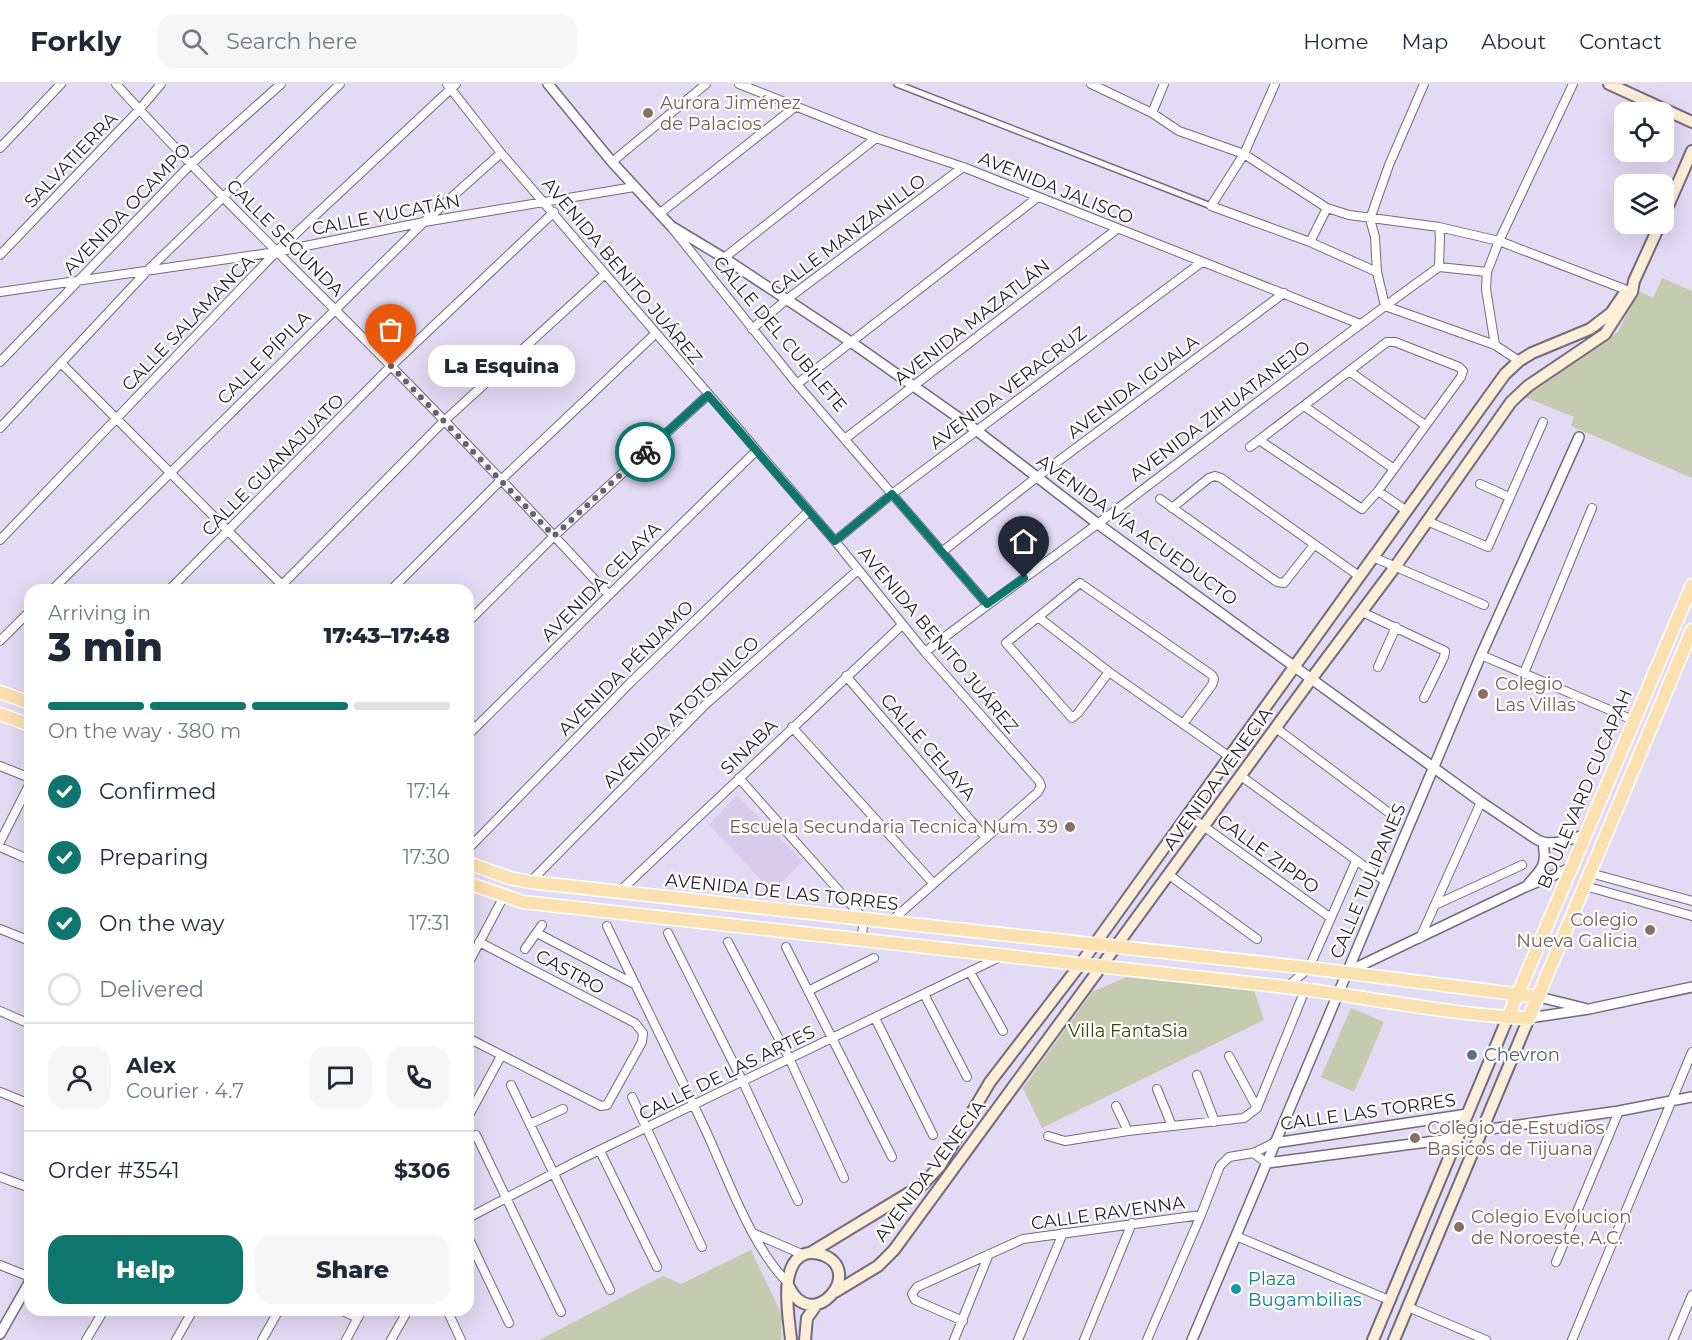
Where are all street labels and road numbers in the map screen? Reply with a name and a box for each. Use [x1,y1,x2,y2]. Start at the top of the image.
street label: SALVATIERRA [20,107,122,212]
street label: AVENIDA OCAMPO [58,139,196,279]
street label: AVENIDA JALISCO [975,147,1137,229]
street label: CALLE MANZANILLO [766,169,930,301]
street label: AVENIDA BENITO JUÁREZ [537,173,707,369]
street label: CALLE SEGUNDA [222,175,348,301]
street label: CALLE YUCATÁN [310,190,462,240]
street label: CALLE SALAMANCA [117,250,259,396]
street label: CALLE DEL CUBILETE [708,252,852,416]
street label: AVENIDA MAZATLÁN [890,254,1054,390]
street label: CALLE PÍPILA [213,307,315,409]
street label: AVENIDA VERACRUZ [925,322,1091,454]
street label: AVENIDA IGUALA [1063,330,1203,444]
street label: AVENIDA ZIHUATANEJO [1125,336,1315,486]
street label: CALLE GUANAJUATO [197,389,349,541]
street label: AVENIDA VÍA ACUEDUCTO [1032,450,1242,610]
street label: AVENIDA CELAYA [537,518,665,646]
street label: AVENIDA BENITO JUÁREZ [853,542,1023,738]
street label: AVENIDA PÉNJAMO [554,596,698,740]
street label: AVENIDA ATOTONILCO [598,631,764,793]
street label: BOULEVARD CUCAPAH [1533,686,1637,892]
street label: CALLE CELAYA [876,689,980,805]
street label: AVENIDA VENECIA [1159,703,1277,855]
street label: SINABA [716,715,782,779]
street label: CALLE TULIPANES [1325,800,1411,962]
street label: CALLE ZIPPO [1212,809,1324,899]
street label: AVENIDA DE LAS TORRES [664,869,900,915]
street label: CASTRO [532,945,608,999]
street label: CALLE DE LAS ARTES [635,1021,819,1125]
street label: CALLE LAS TORRES [1279,1089,1457,1135]
street label: AVENIDA VENECIA [870,1096,990,1246]
street label: CALLE RAVENNA [1030,1191,1186,1235]

